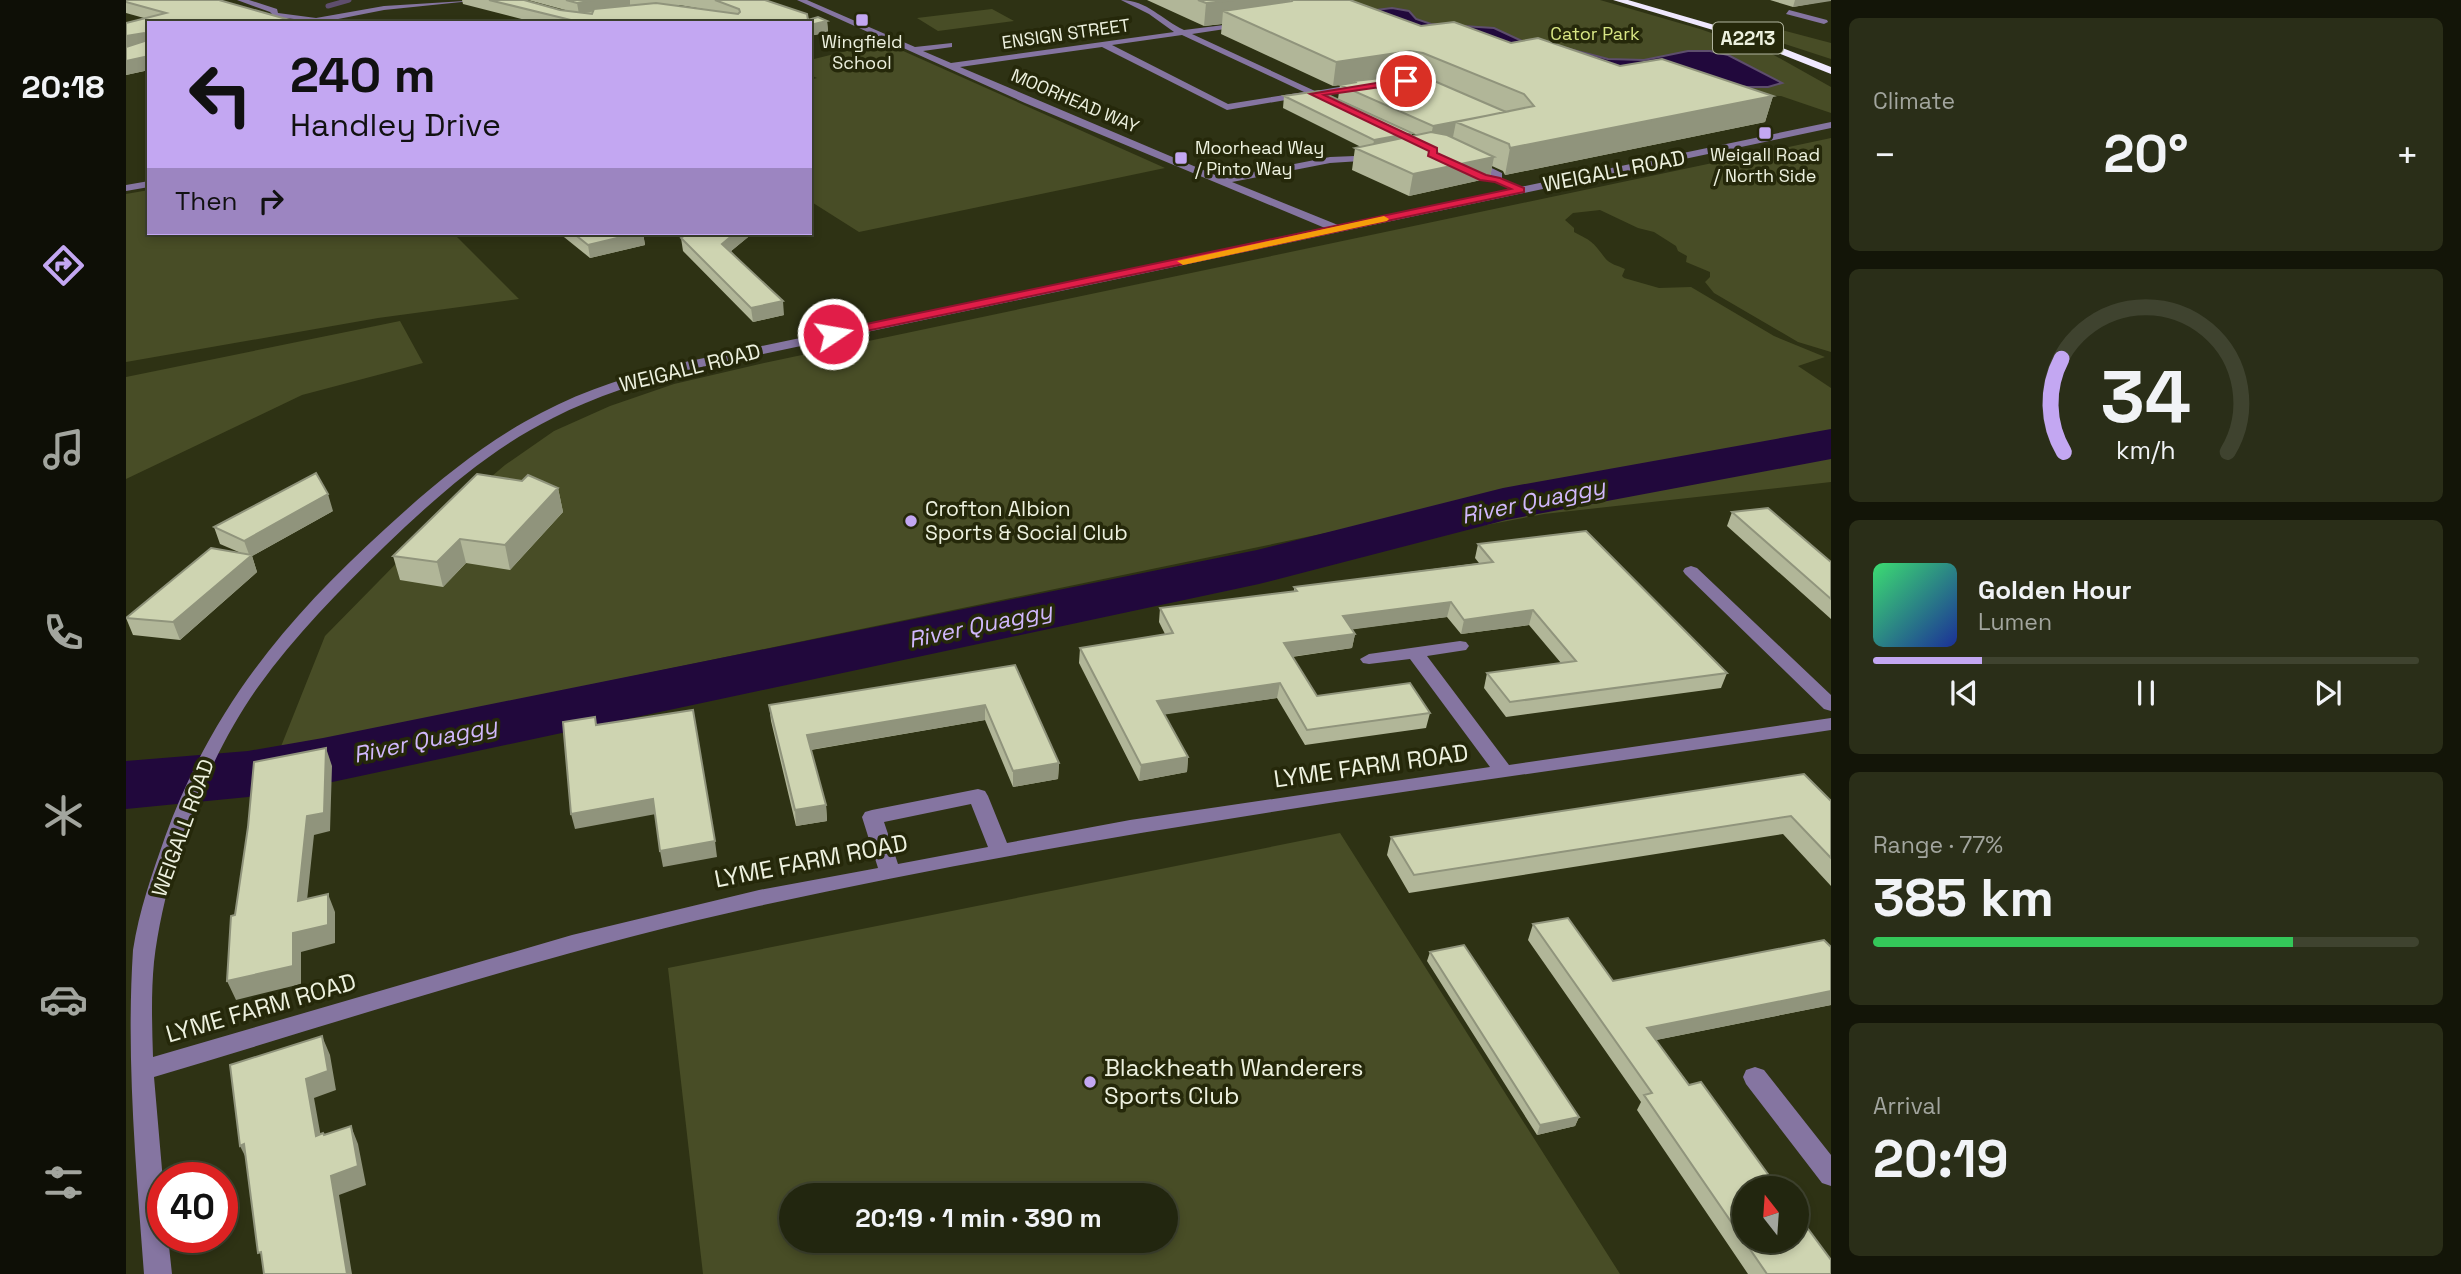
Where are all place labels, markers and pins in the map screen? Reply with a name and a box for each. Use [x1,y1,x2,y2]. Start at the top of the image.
marker: Wingfield School [854,12,870,28]
place label: Wingfield School [821,30,903,74]
pin [1376,51,1436,111]
marker: Weigall Road / North Side [1757,125,1773,141]
place label: Moorhead Way / Pinto Way [1195,136,1324,180]
place label: Weigall Road / North Side [1710,143,1820,187]
marker: Moorhead Way / Pinto Way [1173,150,1189,166]
place label: Crofton Albion Sports & Social Club [925,495,1128,546]
marker: Crofton Albion Sports & Social Club [903,513,919,529]
place label: Blackheath Wanderers Sports Club [1104,1052,1363,1111]
marker: Blackheath Wanderers Sports Club [1082,1074,1098,1090]

